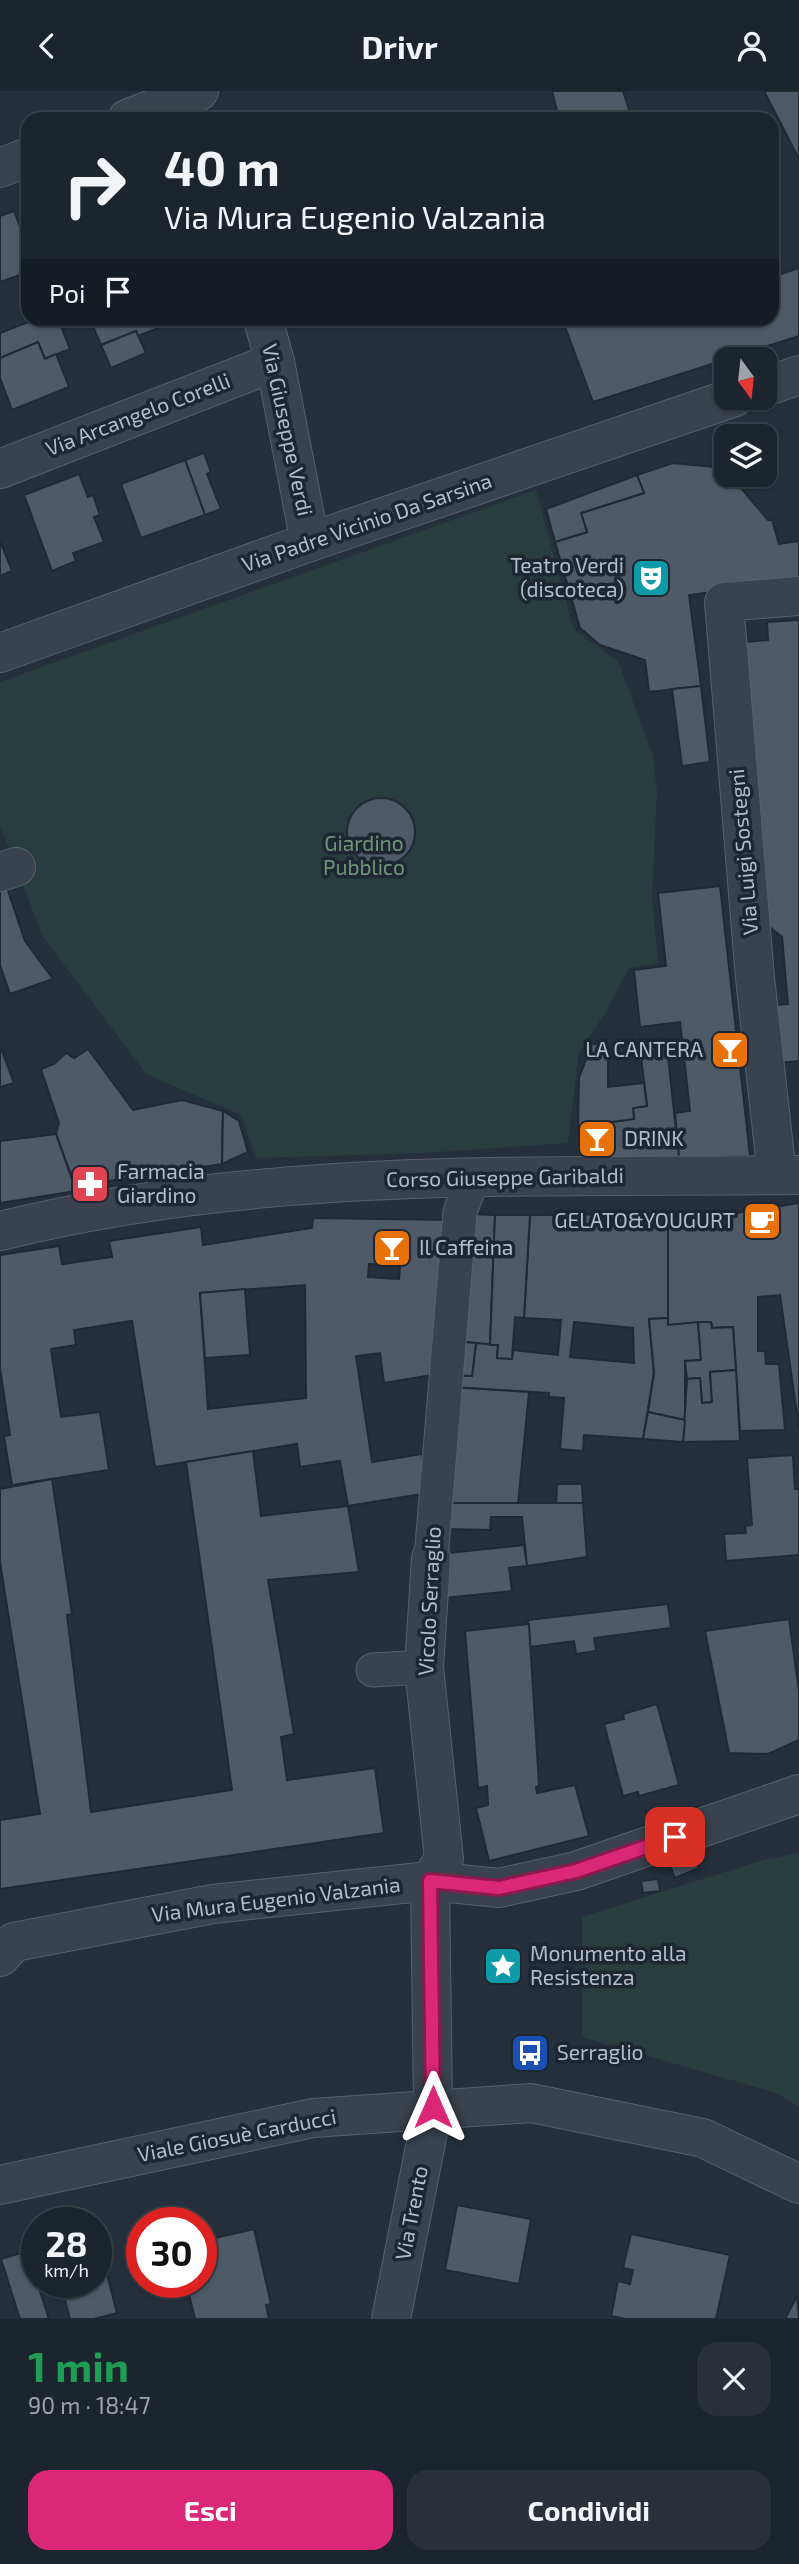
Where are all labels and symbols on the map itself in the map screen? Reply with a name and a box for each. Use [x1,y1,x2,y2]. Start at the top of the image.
street label: Via Giuseppe Verdi [258,341,319,518]
north arrow [714,347,777,409]
street label: Via Arcangelo Corelli [42,367,233,460]
street label: Via Padre Vicinio Da Sarsina [238,467,495,576]
place label: Teatro Verdi (discoteca) [510,552,624,601]
theatre icon: Teatro Verdi (discoteca) [630,557,672,599]
street label: Via Luigi Sostegni [723,768,762,936]
park label: Giardino Pubblico [323,830,405,879]
bar icon: LA CANTERA [709,1029,751,1071]
place label: LA CANTERA [585,1036,703,1061]
bar icon: DRINK [576,1118,618,1160]
place label: DRINK [624,1125,684,1150]
place label: Farmacia Giardino [117,1158,205,1207]
street label: Corso Giuseppe Garibaldi [386,1162,624,1191]
pharmacy icon: Farmacia Giardino [69,1163,111,1205]
cafe icon: GELATO&YOUGURT [741,1200,783,1242]
place label: GELATO&YOUGURT [554,1207,735,1232]
bar icon: Il Caffeina [371,1227,413,1269]
place label: Il Caffeina [419,1234,513,1259]
street label: Vicolo Serraglio [412,1526,445,1676]
pin [645,1807,705,1867]
street label: Via Mura Eugenio Valzania [150,1871,402,1926]
place label: Monumento alla Resistenza [530,1940,687,1989]
place icon: Monumento alla Resistenza [482,1945,524,1987]
bus stop icon: Serraglio [509,2032,551,2074]
place label: Serraglio [557,2039,644,2064]
position arrow [396,2070,470,2144]
street label: Viale Giosuè Carducci [135,2103,338,2166]
street label: Via Trento [389,2163,432,2262]
speed limit sign: 30 [126,2207,217,2298]

